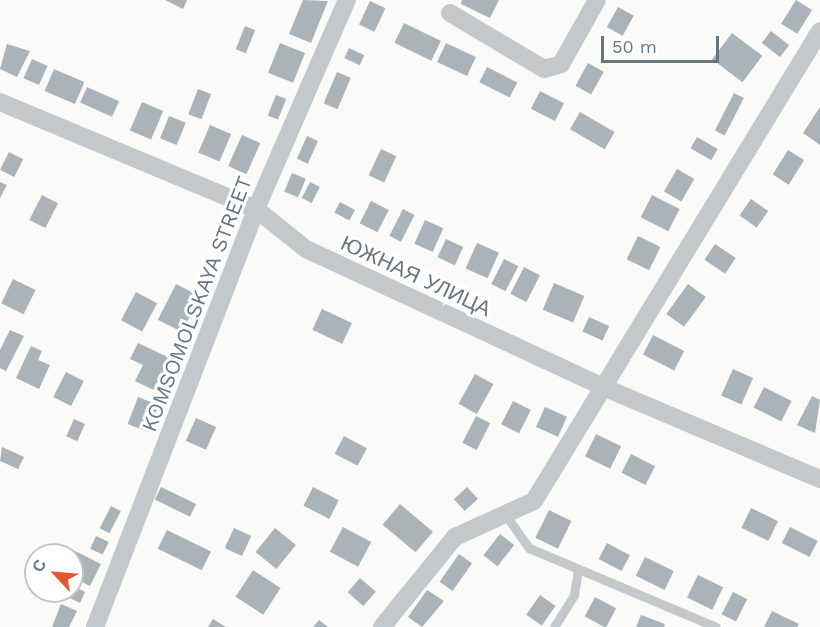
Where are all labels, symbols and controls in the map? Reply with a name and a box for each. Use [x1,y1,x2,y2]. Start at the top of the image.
scale bar [604,24,722,62]
text: 50 m [612,36,657,57]
street label: KOMSOMOLSKAYA STREET [136,172,258,436]
street label: ЮЖНАЯ УЛИЦА [337,230,495,322]
north arrow [24,543,84,603]
text: С [28,556,50,575]

